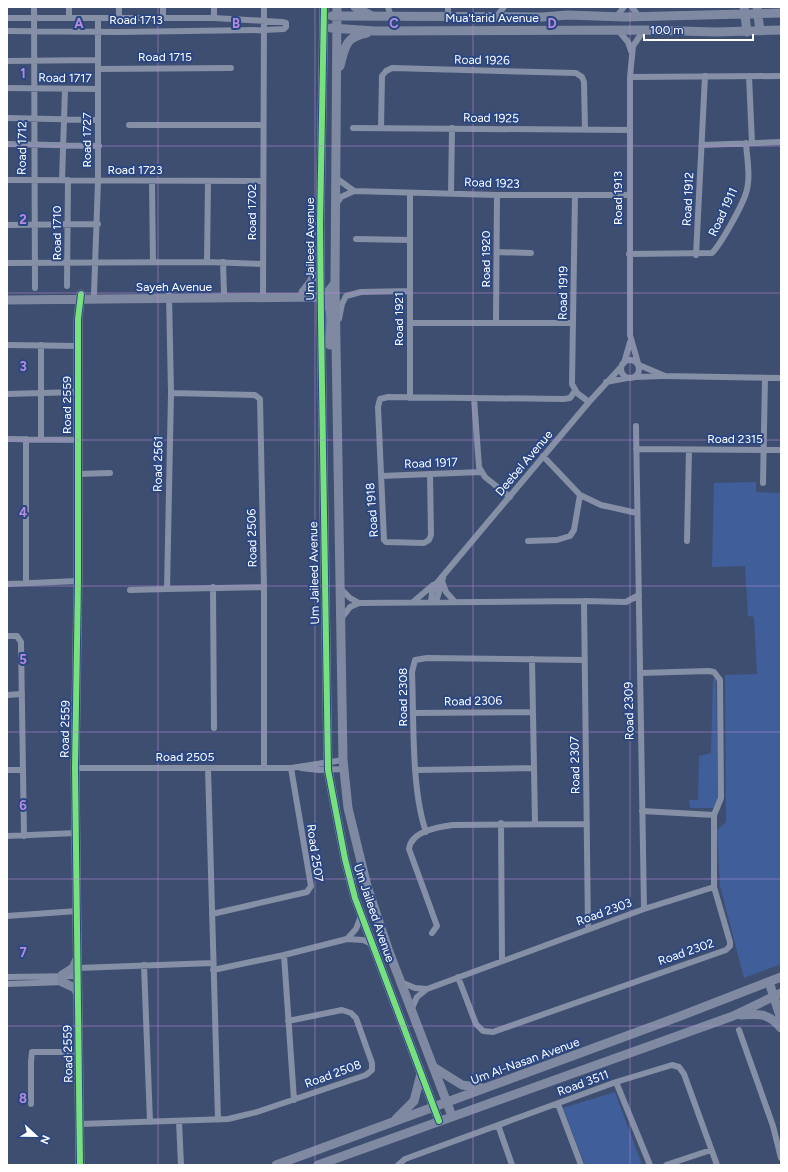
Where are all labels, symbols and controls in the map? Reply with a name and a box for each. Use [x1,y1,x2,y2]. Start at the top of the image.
street label: Mua'tarid Avenue [445,11,539,25]
street label: Road 1713 [109,13,163,27]
text: A [74,16,84,31]
text: B [232,16,240,31]
text: C [389,16,399,31]
text: D [547,16,557,31]
scale bar [644,16,753,42]
text: 100 m [650,23,684,37]
street label: Road 1715 [138,50,192,64]
street label: Road 1926 [454,53,510,67]
text: 1 [20,66,26,81]
street label: Road 1717 [38,71,92,85]
street label: Road 1925 [463,111,519,125]
street label: Road 1727 [80,112,94,168]
street label: Road 1712 [15,121,29,175]
street label: Road 1723 [107,163,163,177]
street label: Road 1913 [611,171,625,225]
street label: Road 1912 [680,172,696,226]
street label: Road 1923 [464,175,520,191]
street label: Road 1702 [245,184,259,240]
street label: Road 1911 [706,185,740,239]
street label: Um Jaileed Avenue [303,197,317,301]
street label: Road 1710 [50,205,64,260]
text: 2 [19,212,27,227]
street label: Road 1920 [479,230,493,287]
street label: Road 1919 [556,266,570,320]
street label: Sayeh Avenue [136,280,213,294]
street label: Road 1921 [392,292,406,346]
text: 3 [19,359,27,374]
street label: Road 2559 [60,376,74,434]
street label: Deebel Avenue [493,427,556,499]
street label: Road 2315 [707,432,763,446]
street label: Road 2561 [151,436,165,492]
street label: Road 1917 [404,455,459,471]
street label: Road 1918 [363,482,381,538]
text: 4 [19,505,27,520]
street label: Road 2506 [244,508,260,567]
street label: Um Jaileed Avenue [306,521,322,625]
text: 5 [19,652,27,667]
street label: Road 2308 [396,668,410,726]
street label: Road 2309 [621,682,637,740]
street label: Road 2306 [444,693,502,709]
street label: Road 2559 [57,700,73,758]
street label: Road 2307 [567,735,583,794]
street label: Road 2505 [156,750,214,764]
text: 6 [19,798,27,813]
street label: Road 2507 [304,823,326,883]
street label: Um Jaileed Avenue [351,862,398,964]
street label: Road 2303 [574,895,634,929]
street label: Road 2302 [656,936,716,968]
text: 7 [19,945,27,960]
street label: Road 2559 [60,1025,76,1083]
street label: Um Al-Nasan Avenue [469,1035,582,1087]
street label: Road 2508 [303,1057,363,1091]
street label: Road 3511 [555,1067,611,1099]
text: 8 [19,1091,27,1106]
north arrow [16,1116,56,1156]
text: N [37,1133,52,1146]

